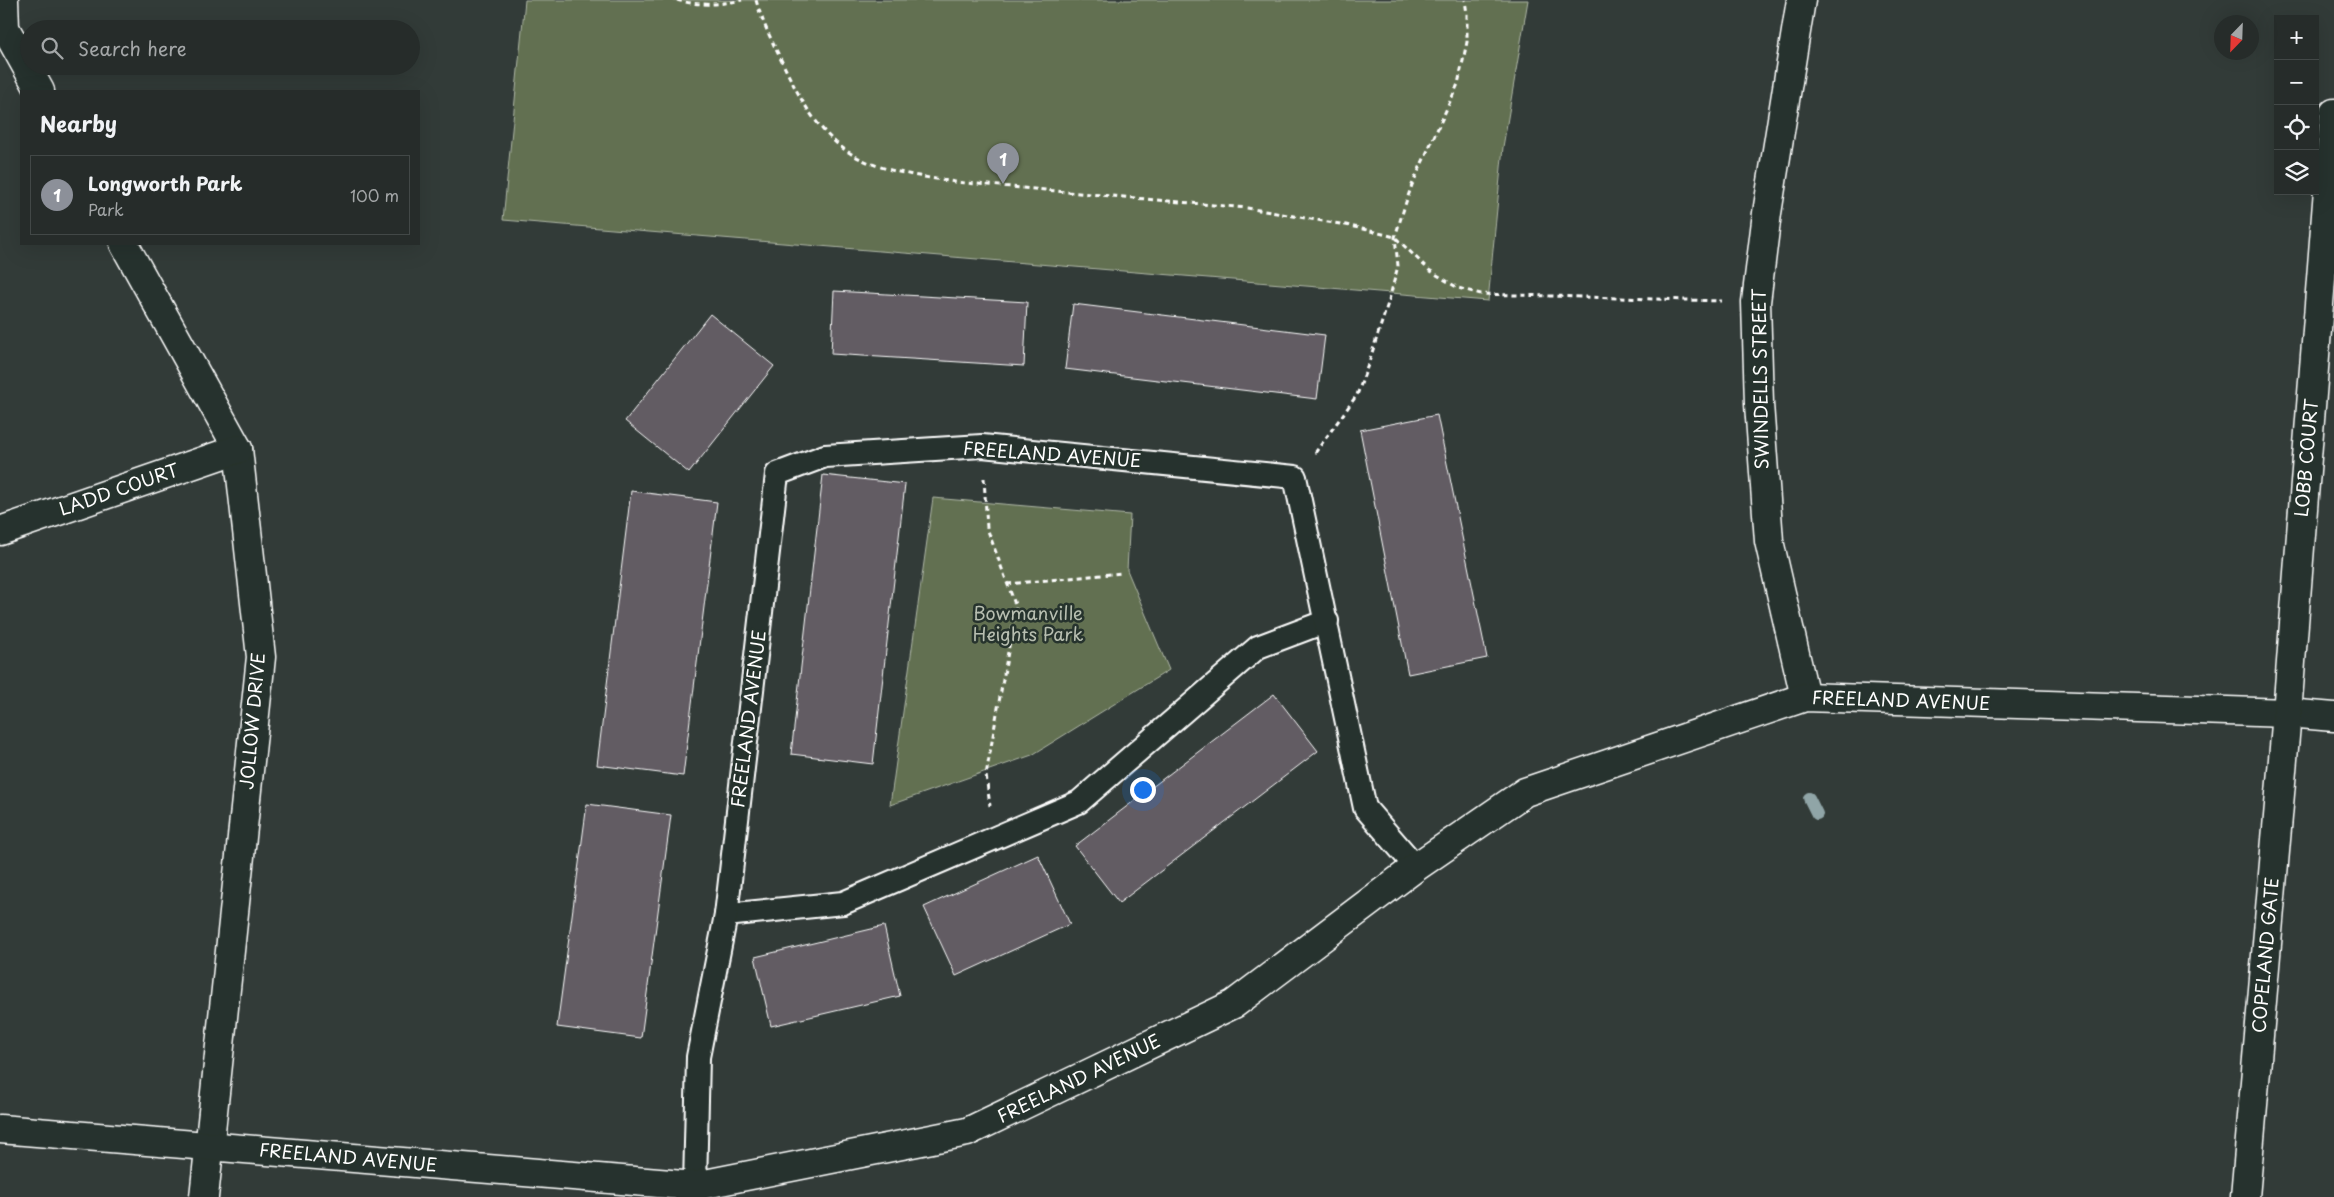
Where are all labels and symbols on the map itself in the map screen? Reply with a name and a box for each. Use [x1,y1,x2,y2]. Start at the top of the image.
north arrow [2214,15,2259,60]
pin: 1 [987,143,1019,184]
street label: SWINDELLS STREET [1744,288,1775,470]
street label: LOBB COURT [2287,397,2324,518]
street label: FREELAND AVENUE [962,434,1142,473]
street label: LADD COURT [55,455,183,522]
park label: Bowmanville Heights Park [973,599,1083,647]
street label: FREELAND AVENUE [723,628,772,809]
street label: JOLLOW DRIVE [232,651,271,790]
street label: FREELAND AVENUE [1811,683,1991,716]
your location [1130,777,1156,803]
street label: COPELAND GATE [2244,876,2285,1034]
street label: FREELAND AVENUE [992,1026,1165,1129]
street label: FREELAND AVENUE [258,1135,438,1178]

